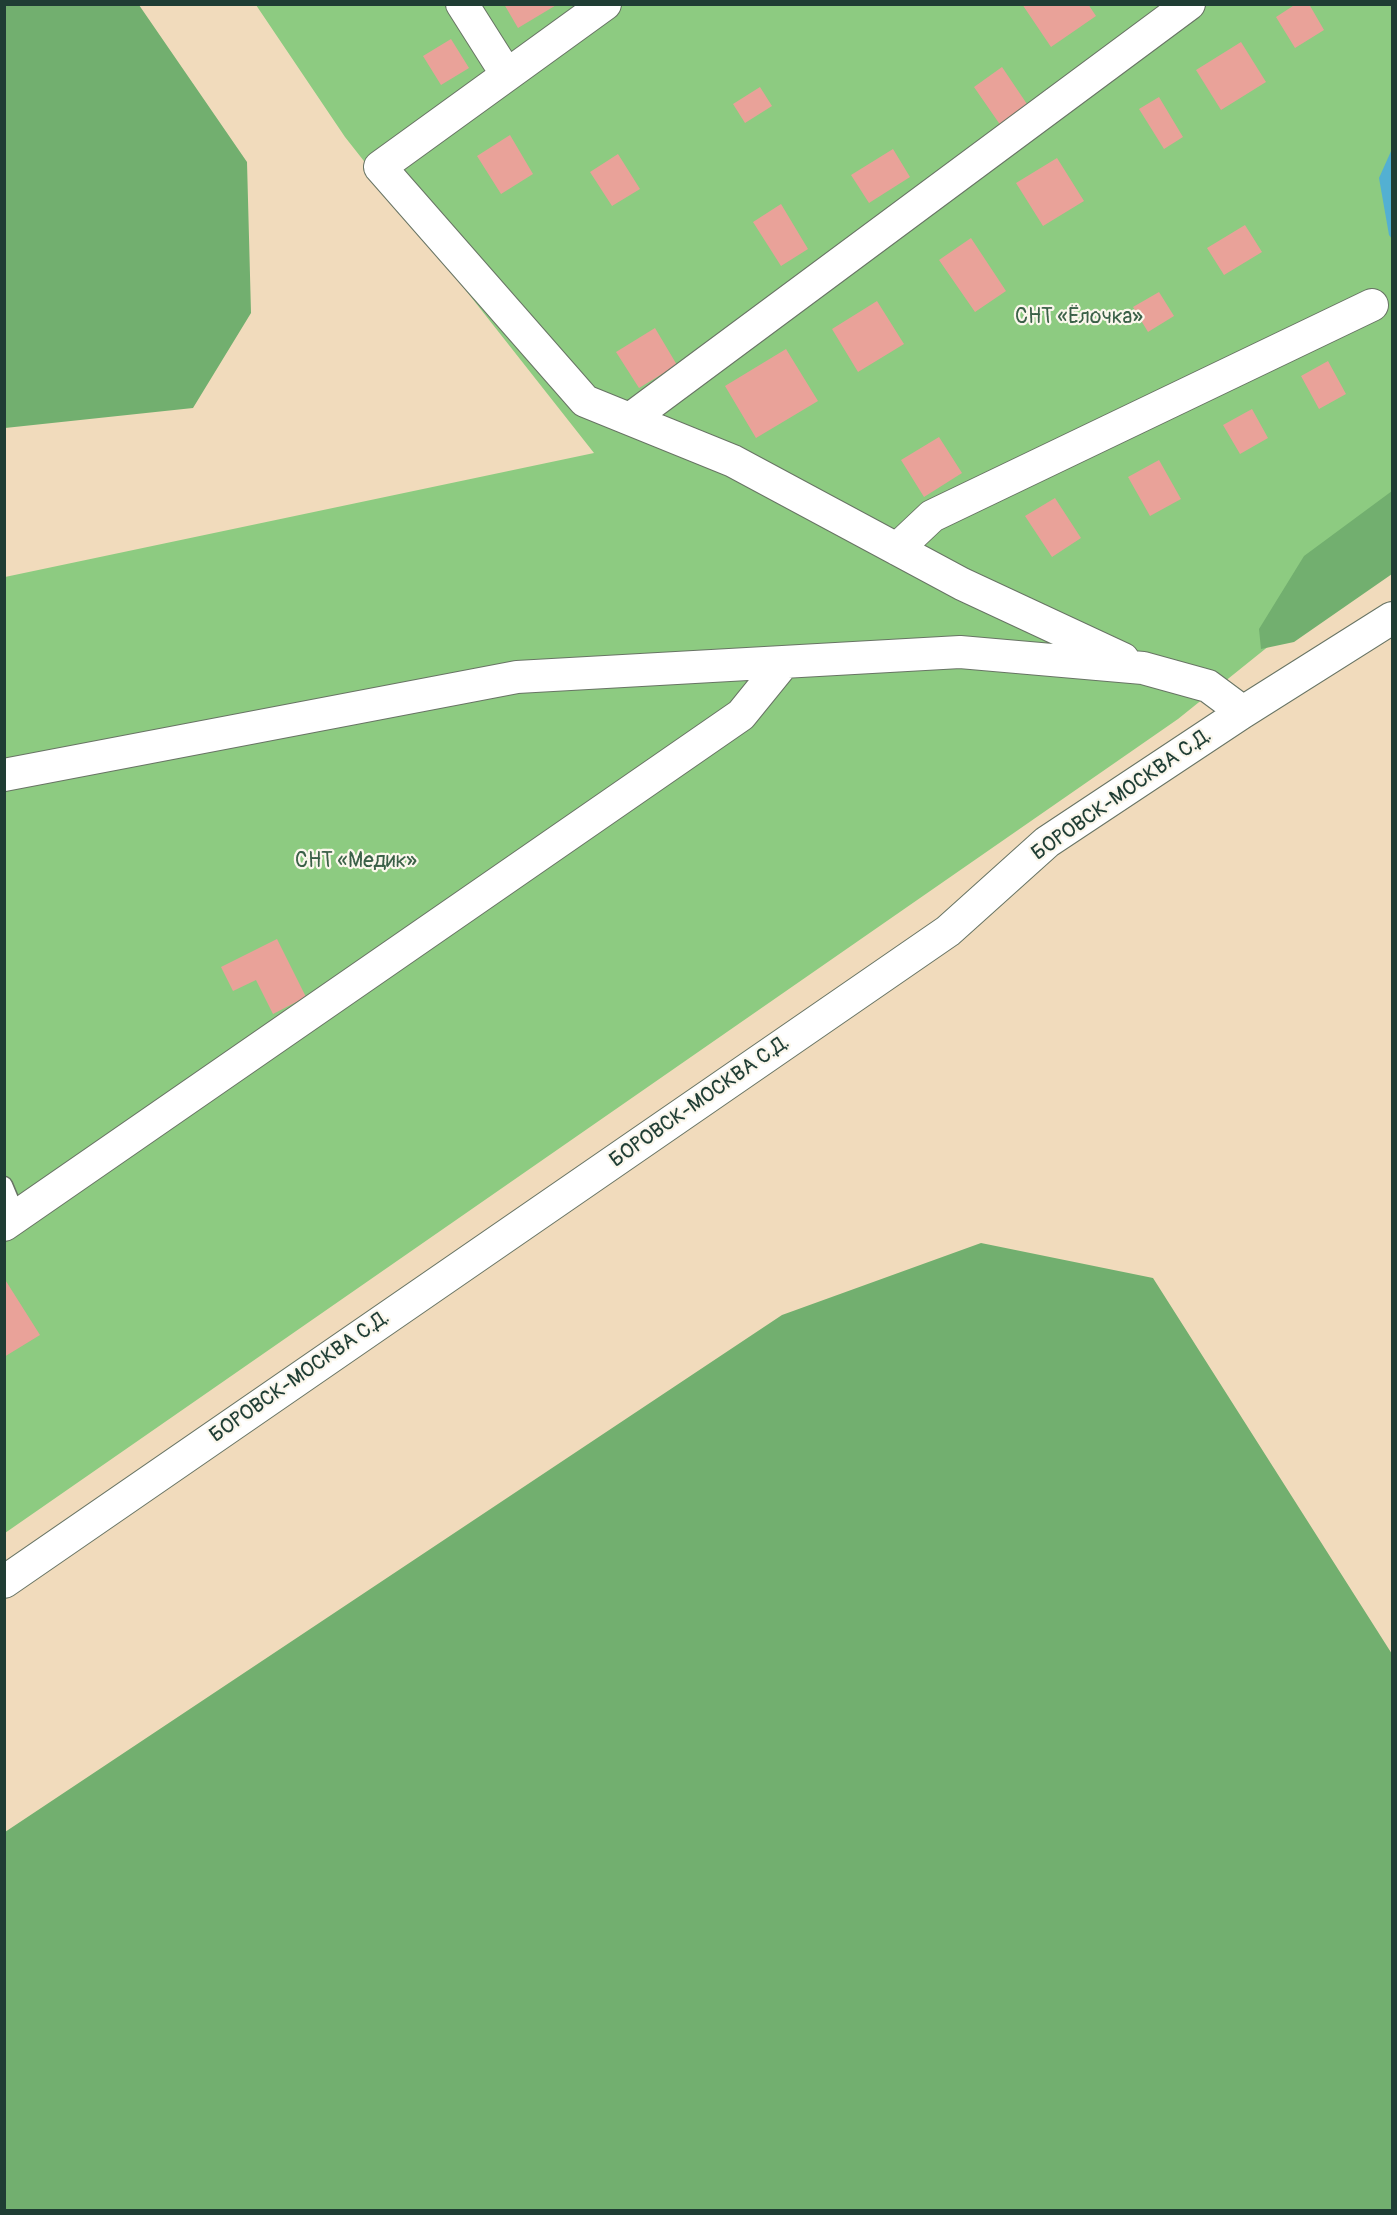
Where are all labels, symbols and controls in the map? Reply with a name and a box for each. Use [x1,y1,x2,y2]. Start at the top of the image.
park label: СНТ «Ёлочка» [1015,305,1143,331]
street label: БОРОВСК-МОСКВА С.Д. [1027,723,1217,867]
park label: СНТ «Медик» [295,849,417,875]
street label: БОРОВСК-МОСКВА С.Д. [605,1030,795,1174]
street label: БОРОВСК-МОСКВА С.Д. [205,1305,395,1449]

